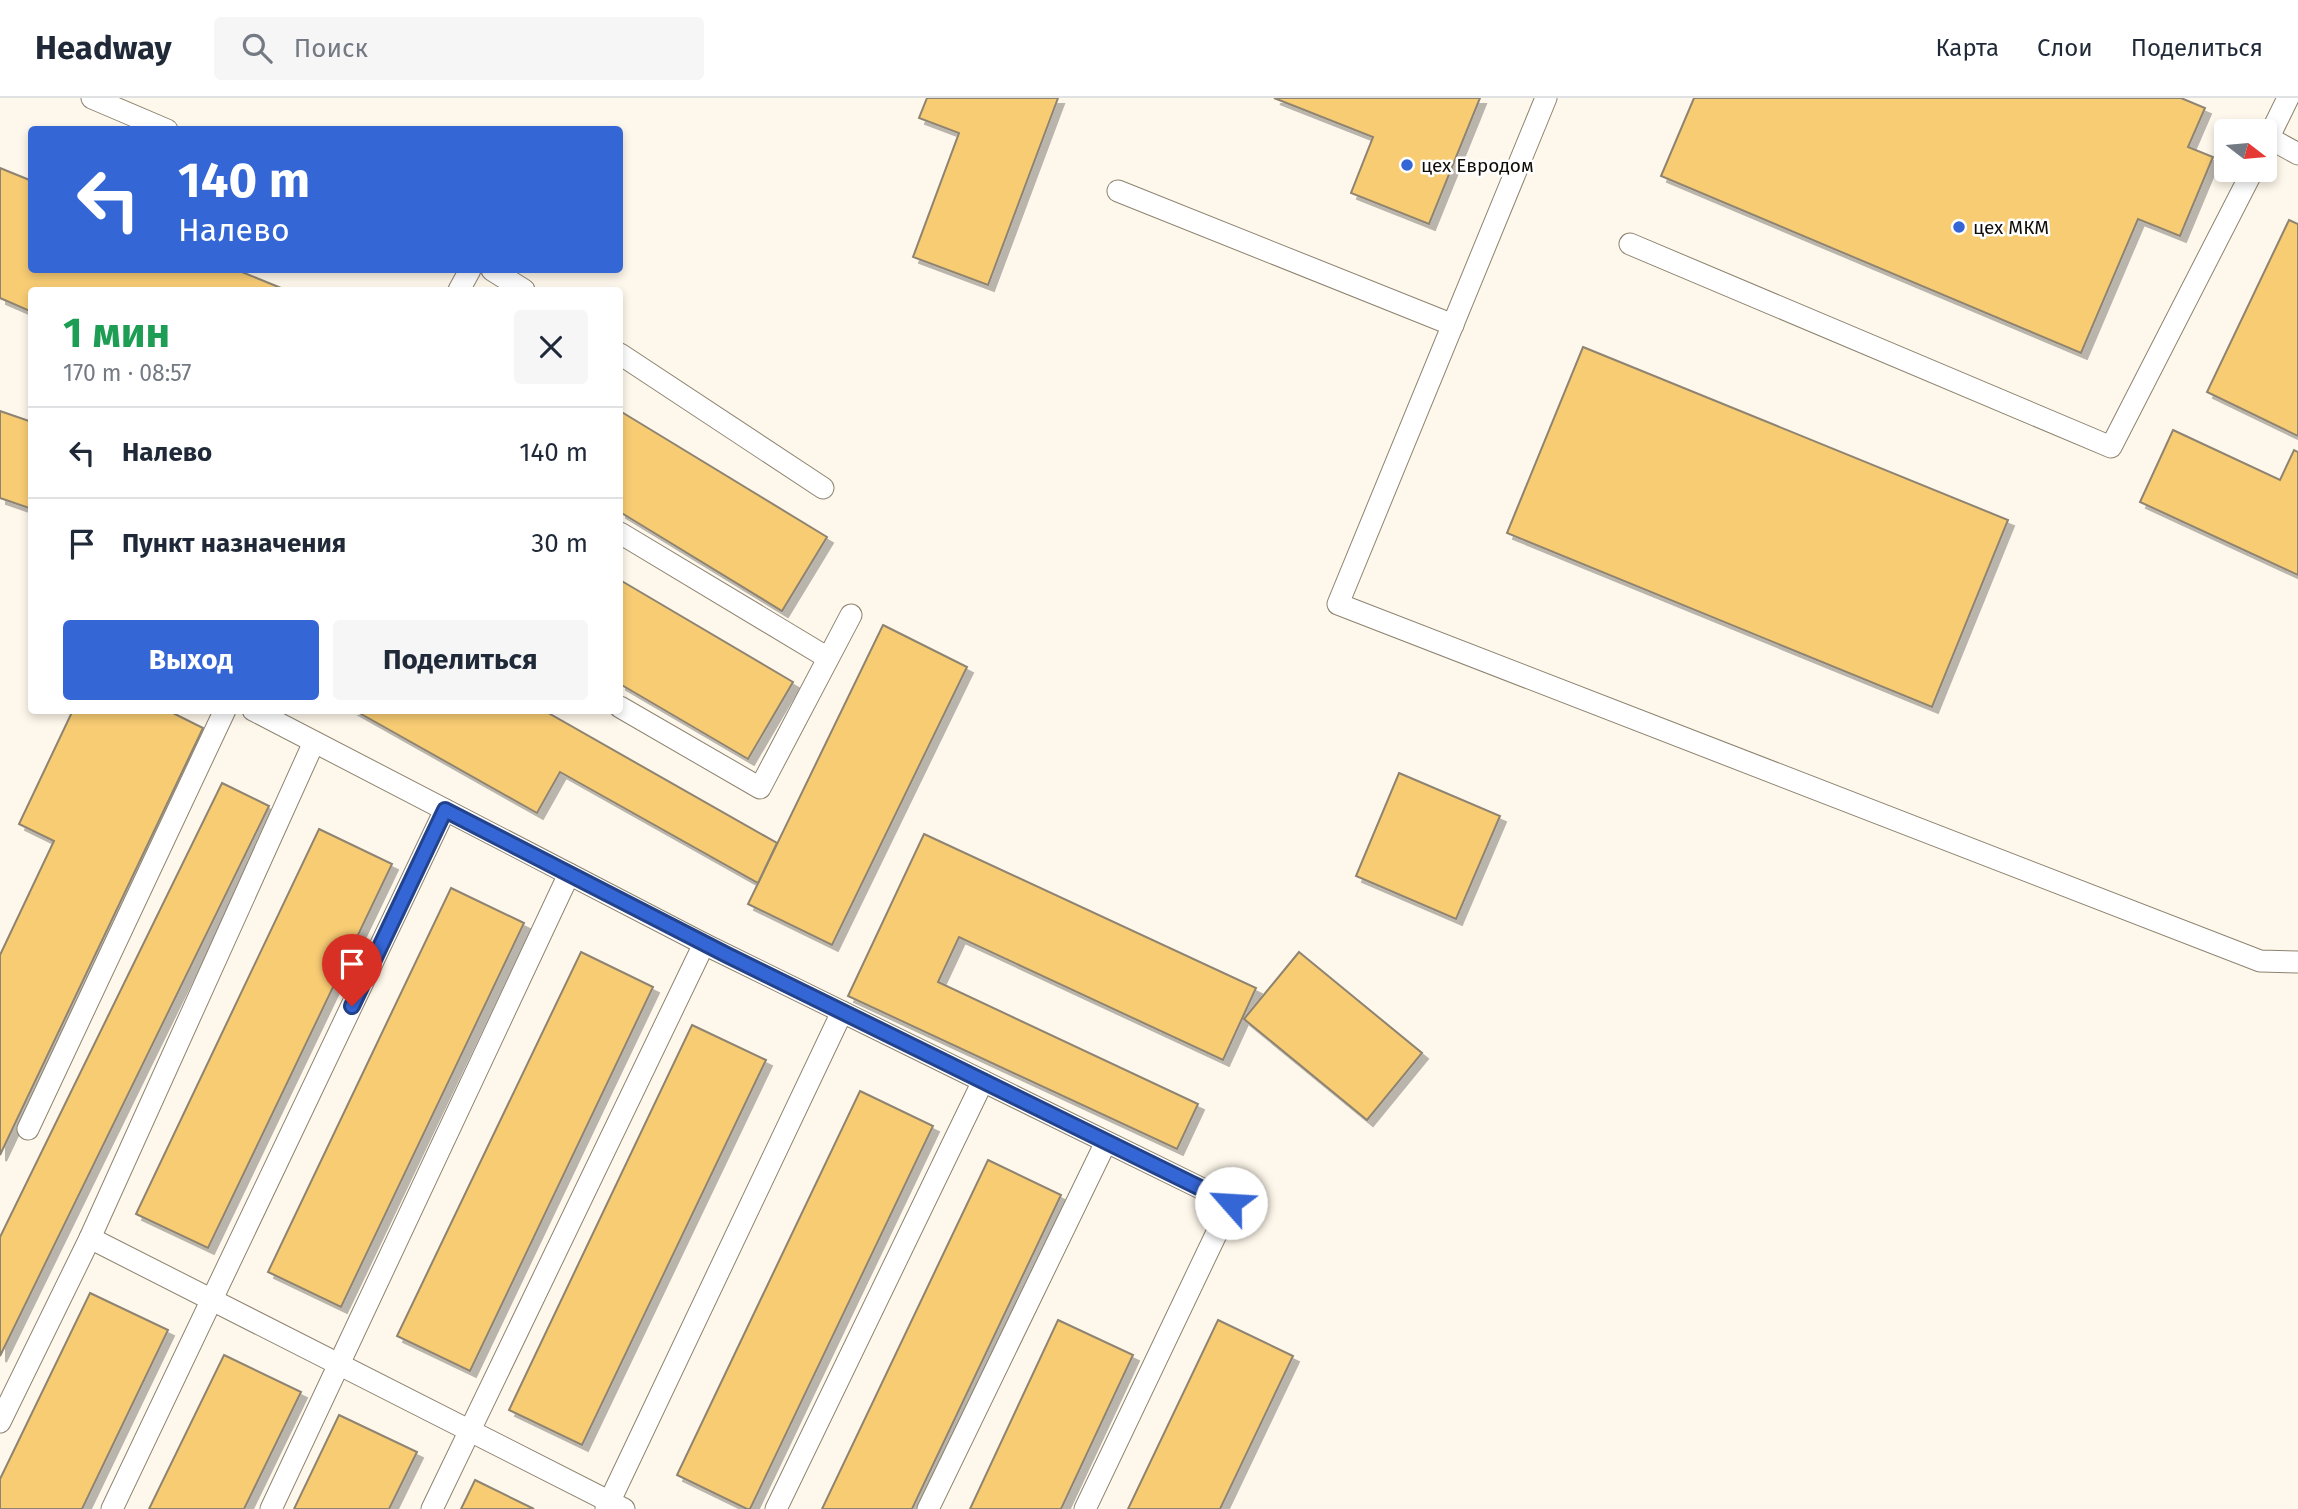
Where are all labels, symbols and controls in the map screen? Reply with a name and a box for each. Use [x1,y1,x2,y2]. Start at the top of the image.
search box [214,17,704,80]
text: Headway [35,28,172,68]
icon: search [238,29,276,67]
text: Поиск [294,33,368,64]
text: Карта [1935,34,1999,62]
text: Слои [2037,34,2093,62]
text: Поделиться [2131,34,2263,62]
north arrow [2214,119,2277,182]
map controls [2214,119,2277,182]
text: 140 m [178,151,310,210]
icon: left [63,154,154,245]
place label: цех Евродом [1421,154,1534,177]
marker: цех Евродом [1399,157,1415,173]
text: Налево [178,211,290,249]
place label: цех МКМ [1973,216,2049,239]
marker: цех МКМ [1951,219,1967,235]
text: 1 мин [63,308,170,358]
button: close [514,310,588,384]
text: 170 m · 08:57 [63,359,192,387]
icon: left [63,434,101,472]
text: Налево [122,437,212,468]
text: 140 m [519,437,588,468]
icon: arrive [63,525,101,563]
text: Пункт назначения [122,528,346,559]
text: 30 m [531,528,588,559]
button: Выход [63,620,319,700]
button: Поделиться [333,620,588,700]
pin [322,934,382,1006]
icon: arrive [333,945,371,983]
position arrow [1194,1166,1268,1240]

